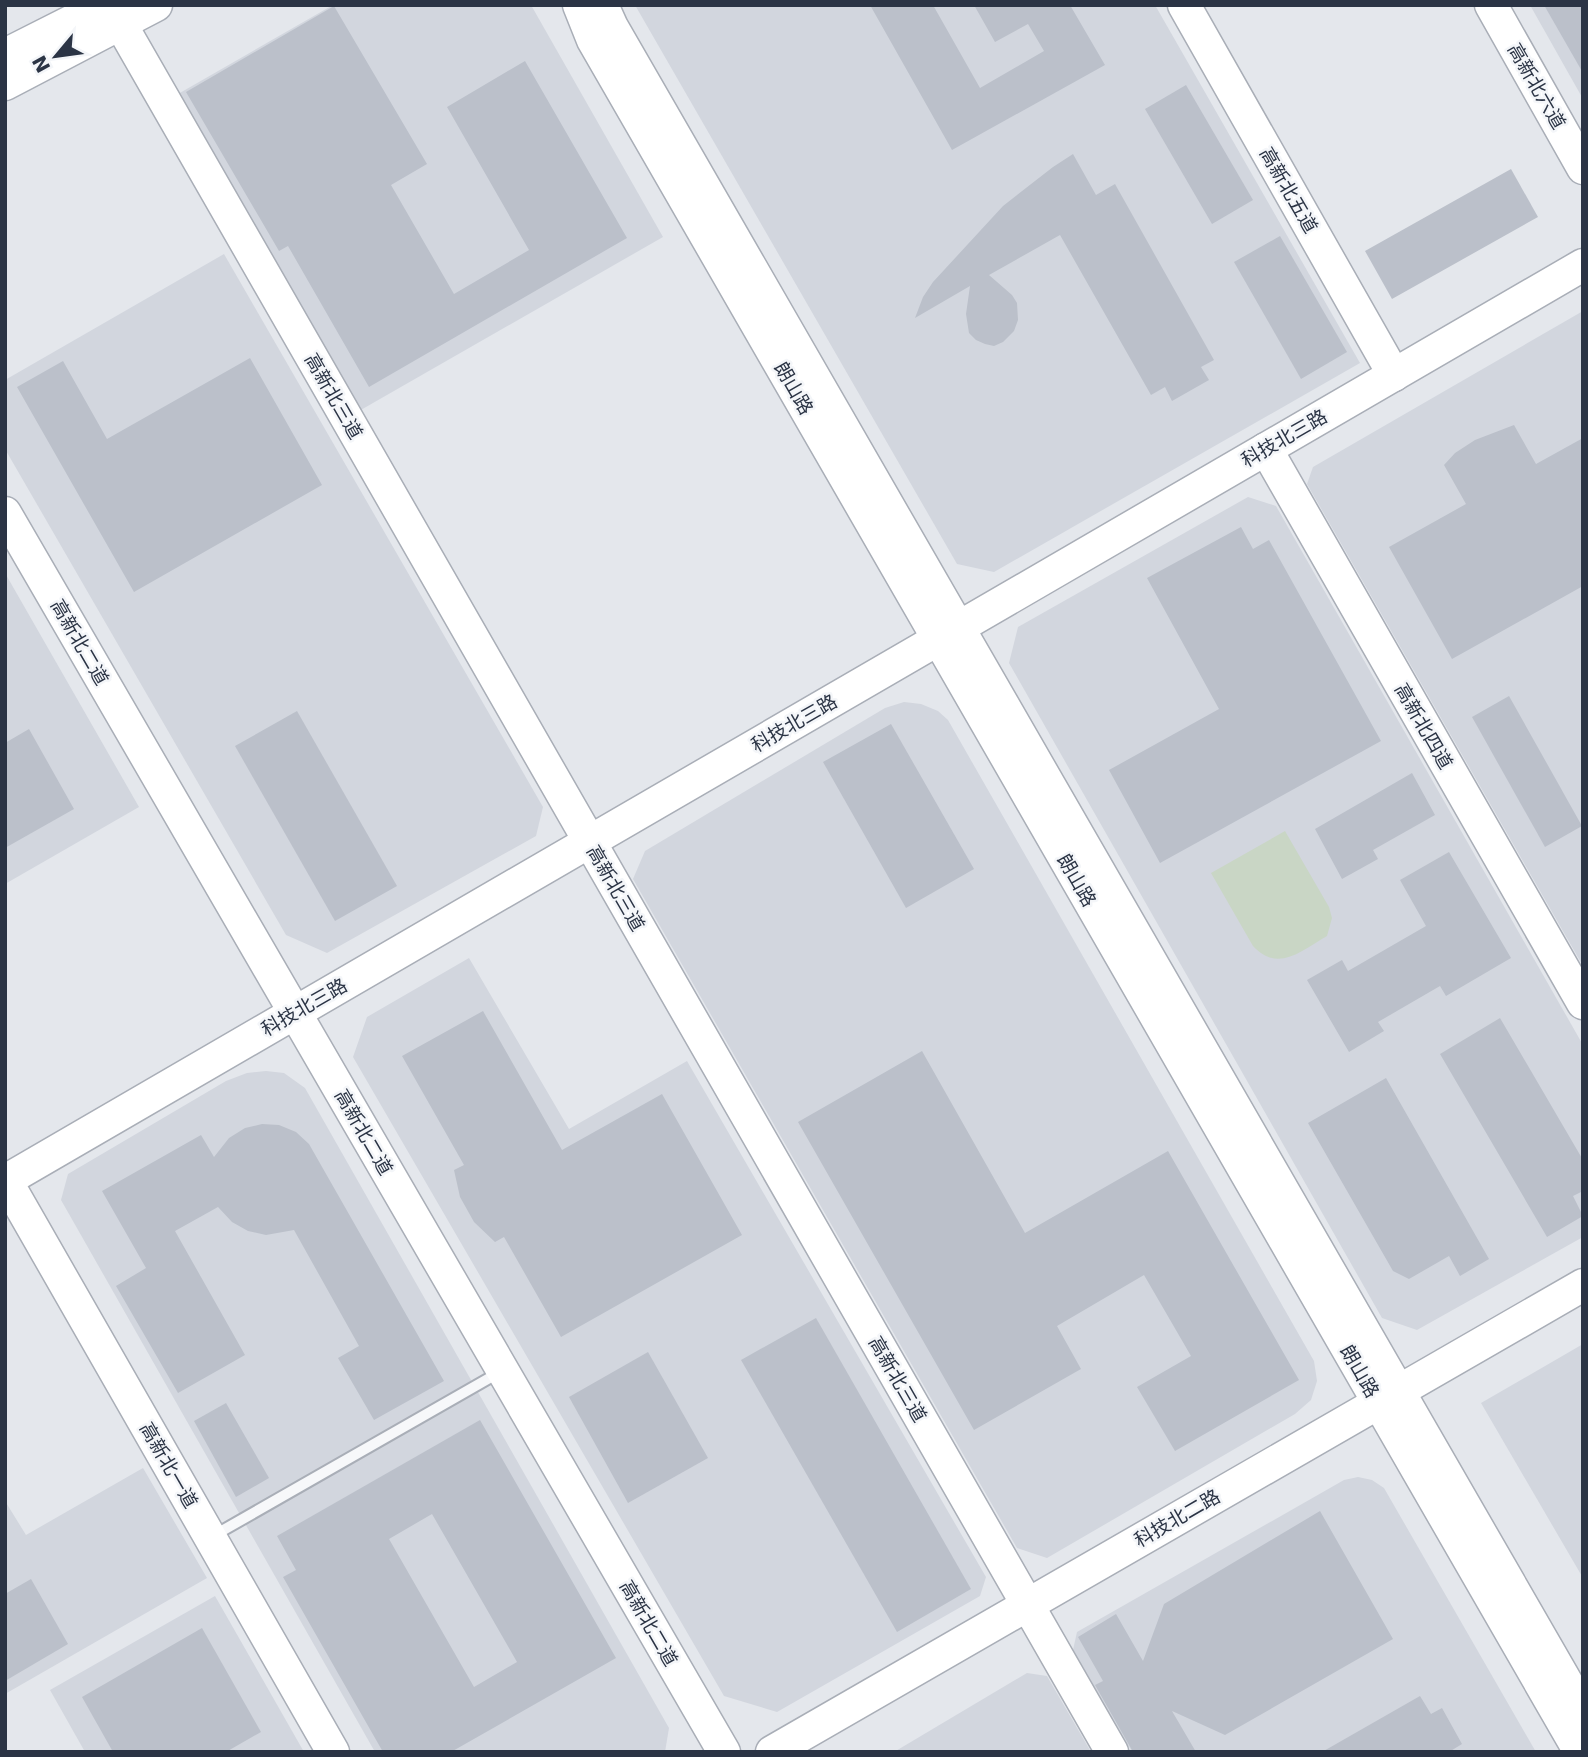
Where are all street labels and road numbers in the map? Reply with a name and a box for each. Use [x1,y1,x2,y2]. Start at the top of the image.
street label: 高新北六道 [1504,39,1570,133]
street label: 高新北五道 [1256,143,1322,237]
street label: 高新北三道 [301,349,367,443]
street label: 朗山路 [770,358,818,418]
street label: 科技北三路 [1237,405,1331,471]
street label: 高新北二道 [47,595,113,689]
street label: 高新北四道 [1391,679,1457,773]
street label: 科技北三路 [747,690,841,756]
street label: 高新北三道 [583,841,649,935]
street label: 朗山路 [1053,850,1101,910]
street label: 科技北三路 [257,974,351,1040]
street label: 高新北二道 [331,1085,397,1179]
street label: 高新北三道 [865,1332,931,1426]
street label: 朗山路 [1336,1341,1384,1401]
street label: 高新北一道 [136,1418,202,1512]
street label: 科技北二路 [1130,1485,1224,1551]
street label: 高新北二道 [616,1576,682,1670]

